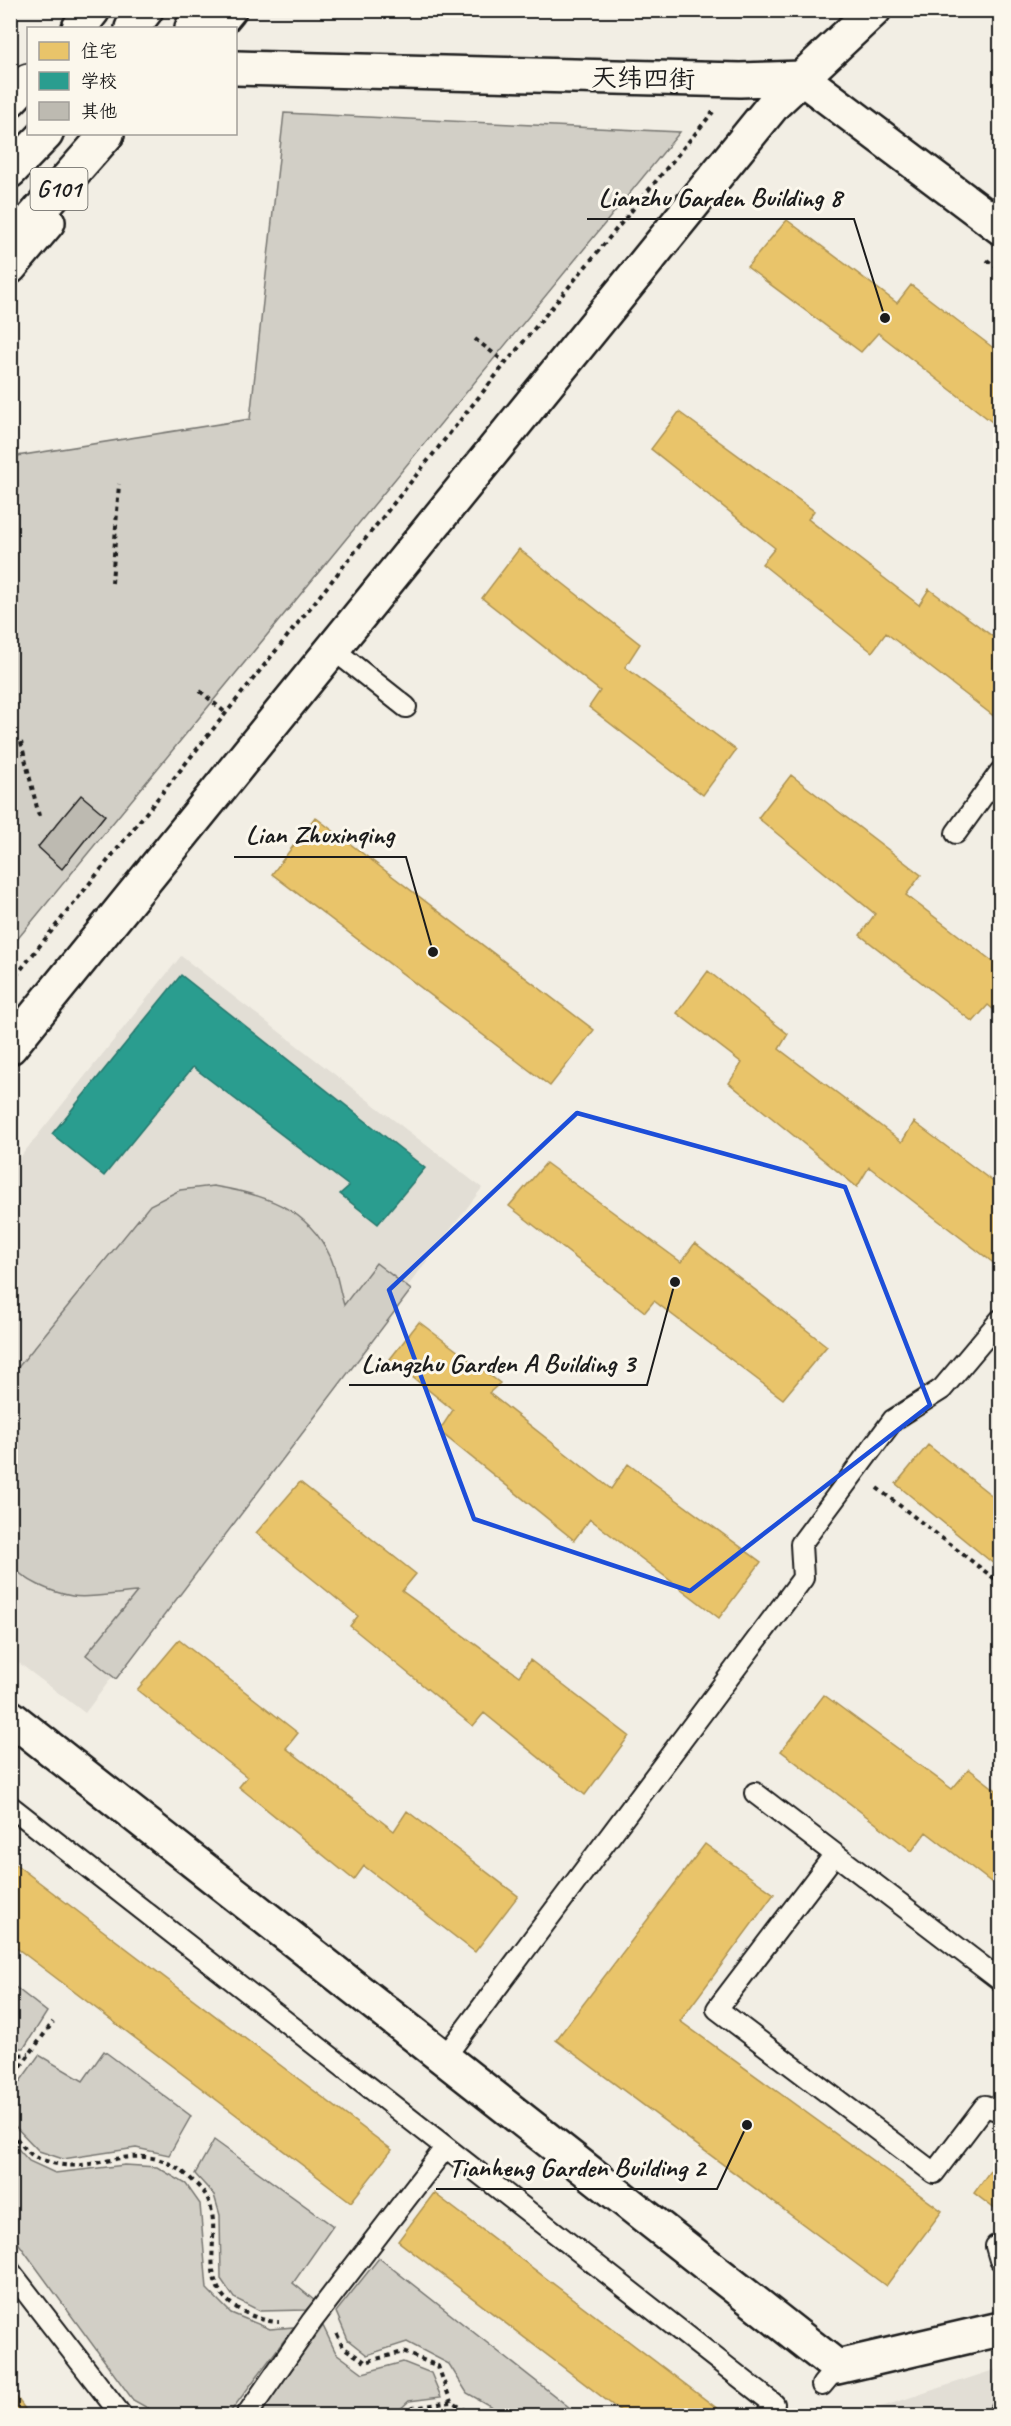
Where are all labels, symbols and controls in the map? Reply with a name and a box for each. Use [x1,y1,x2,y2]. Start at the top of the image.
legend [27,27,237,135]
text: 住宅 [81,40,117,62]
street label: 天纬四街 [591,61,695,96]
text: 学校 [81,70,117,92]
text: 其他 [81,100,117,122]
road number: G101 [31,168,88,210]
callout: Lianzhu Garden Building 8 [587,174,854,219]
text: Lianzhu Garden Building 8 [598,180,844,214]
callout: Lian Zhuxinqing [234,812,406,857]
text: Lian Zhuxinqing [246,817,396,851]
callout: Liangzhu Garden A Building 3 [349,1340,647,1385]
text: Liangzhu Garden A Building 3 [361,1346,638,1380]
callout: Tianheng Garden Building 2 [436,2144,717,2189]
text: Tianheng Garden Building 2 [449,2150,708,2184]

